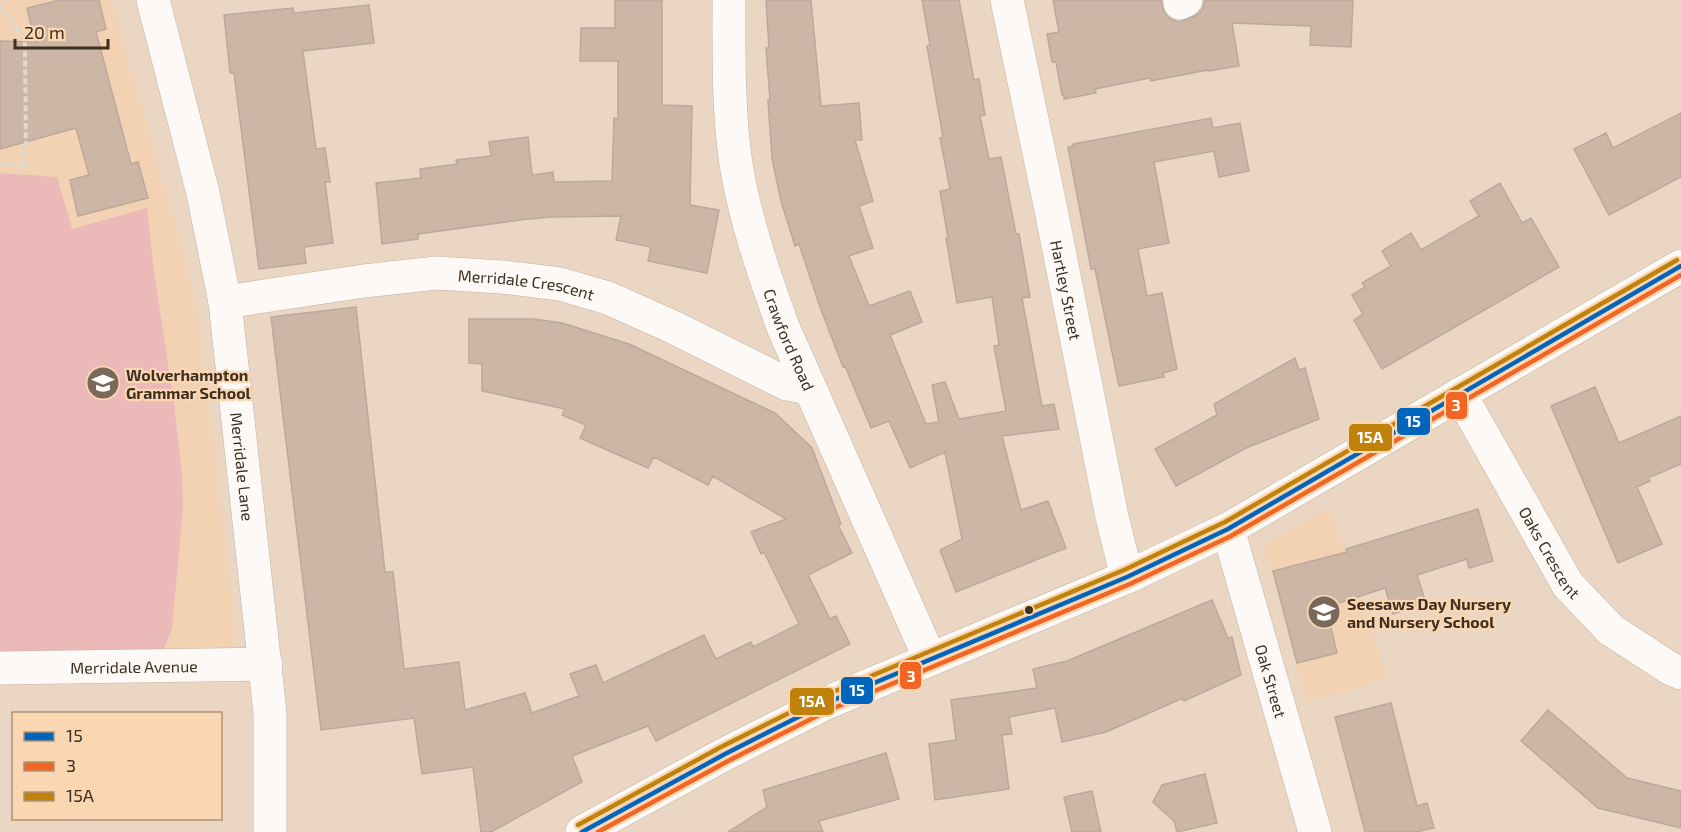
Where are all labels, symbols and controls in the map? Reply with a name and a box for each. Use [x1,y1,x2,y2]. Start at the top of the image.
scale bar [15,12,108,50]
text: 20 m [24,21,65,43]
street label: Hartley Street [1048,238,1086,342]
street label: Merridale Crescent [457,265,597,303]
street label: Crawford Road [761,286,819,393]
school or university icon: Wolverhampton Grammar School [85,365,121,401]
place label: Wolverhampton Grammar School [126,365,252,402]
line badge: 3 [1445,391,1468,420]
text: 3 [1451,395,1461,414]
line badge: 15 [1396,407,1431,436]
street label: Merridale Lane [228,411,258,522]
text: 15 [1405,411,1421,430]
line badge: 15A [1348,423,1393,452]
text: 15A [1357,427,1384,446]
street label: Oaks Crescent [1516,503,1585,602]
school or university icon: Seesaws Day Nursery and Nursery School [1306,594,1342,630]
place label: Seesaws Day Nursery and Nursery School [1347,594,1511,632]
unlabelled marker [1023,604,1035,616]
street label: Oak Street [1252,642,1291,720]
street label: Merridale Avenue [70,656,198,676]
line badge: 3 [899,661,922,690]
text: 3 [906,666,916,685]
line badge: 15 [840,676,874,705]
text: 15 [849,680,865,699]
line badge: 15A [789,687,835,716]
text: 15A [799,691,826,710]
legend [12,712,222,820]
text: 15 [66,724,83,746]
text: 3 [66,754,76,776]
text: 15A [66,784,95,806]

